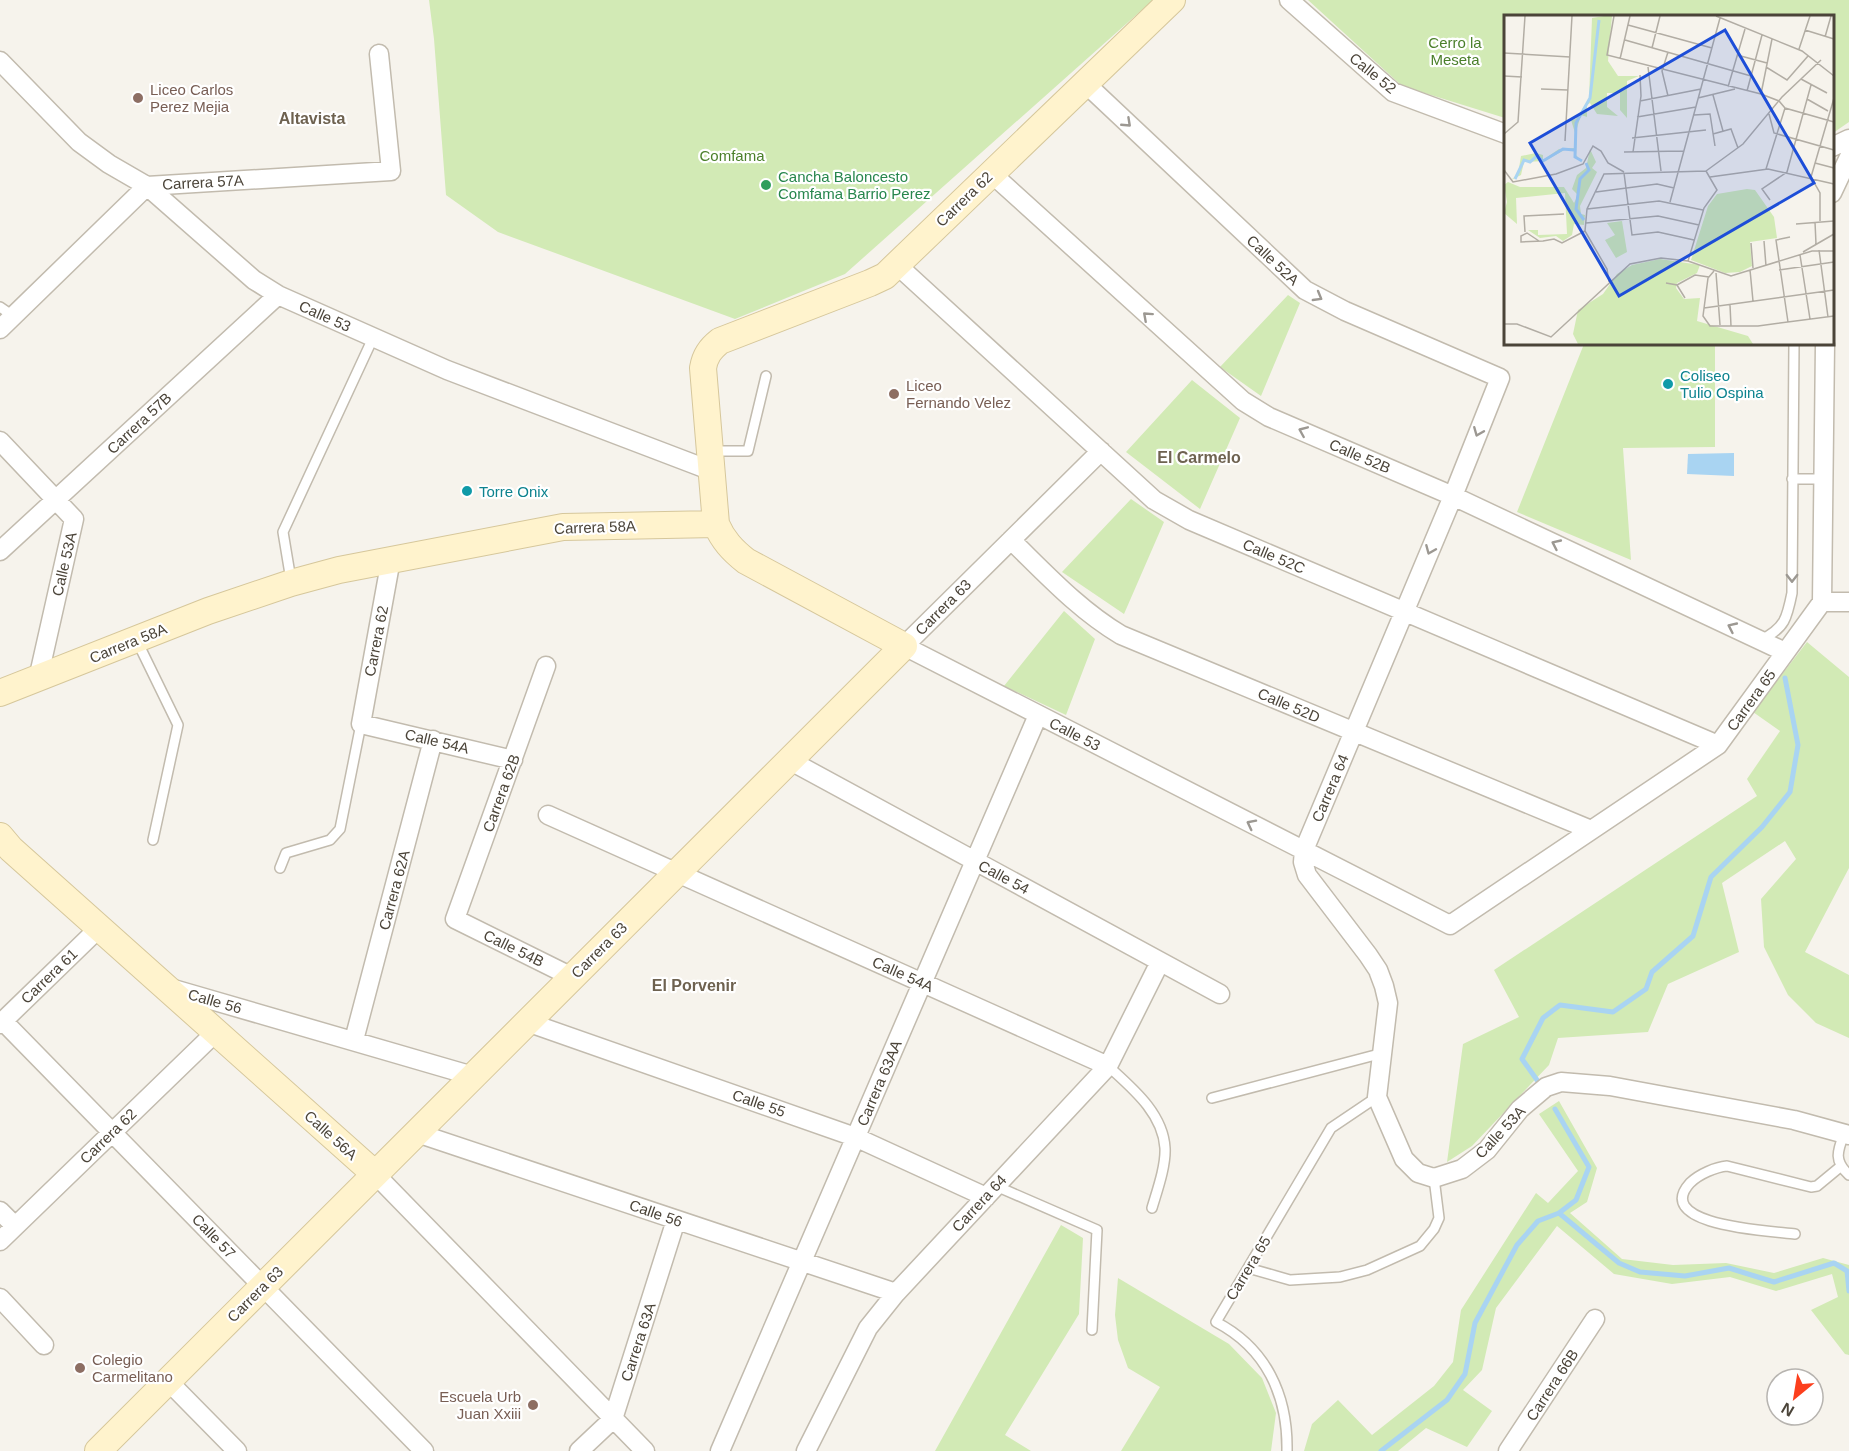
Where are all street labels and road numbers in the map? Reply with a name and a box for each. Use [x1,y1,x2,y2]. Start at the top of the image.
street label: Calle 52 [1346,49,1400,97]
street label: Carrera 62 [932,168,996,230]
street label: Carrera 57A [162,171,244,193]
street label: Calle 52A [1243,232,1303,288]
street label: Calle 53 [296,297,354,335]
street label: Carrera 57B [103,389,175,457]
street label: Calle 52B [1327,435,1393,477]
street label: Carrera 58A [554,517,636,537]
street label: Calle 53A [48,530,80,598]
street label: Calle 52C [1240,535,1308,577]
street label: Carrera 63 [912,576,974,638]
street label: Carrera 62 [361,604,391,678]
street label: Carrera 58A [87,620,169,666]
street label: Carrera 65 [1723,666,1779,734]
street label: Calle 52D [1255,684,1323,726]
street label: Calle 53 [1047,714,1103,754]
street label: Calle 54A [403,725,471,757]
street label: Carrera 62B [479,752,523,834]
street label: Carrera 64 [1308,752,1352,824]
street label: Carrera 62A [375,848,413,932]
street label: Calle 54 [976,857,1032,897]
street label: Carrera 63 [568,919,630,981]
street label: Calle 54B [481,926,547,970]
street label: Carrera 61 [17,945,81,1007]
street label: Calle 54A [870,953,936,995]
street label: Calle 56 [186,985,244,1017]
street label: Carrera 63AA [853,1037,905,1129]
street label: Calle 55 [730,1086,788,1120]
street label: Calle 53A [1472,1102,1528,1162]
street label: Carrera 62 [76,1105,140,1167]
street label: Calle 56A [301,1107,361,1163]
street label: Carrera 64 [948,1171,1010,1235]
street label: Calle 56 [627,1196,685,1230]
street label: Calle 57 [189,1210,239,1262]
street label: Carrera 65 [1222,1233,1274,1303]
street label: Carrera 63 [224,1263,286,1325]
street label: Carrera 63A [617,1301,659,1383]
street label: Carrera 66B [1523,1346,1581,1424]

